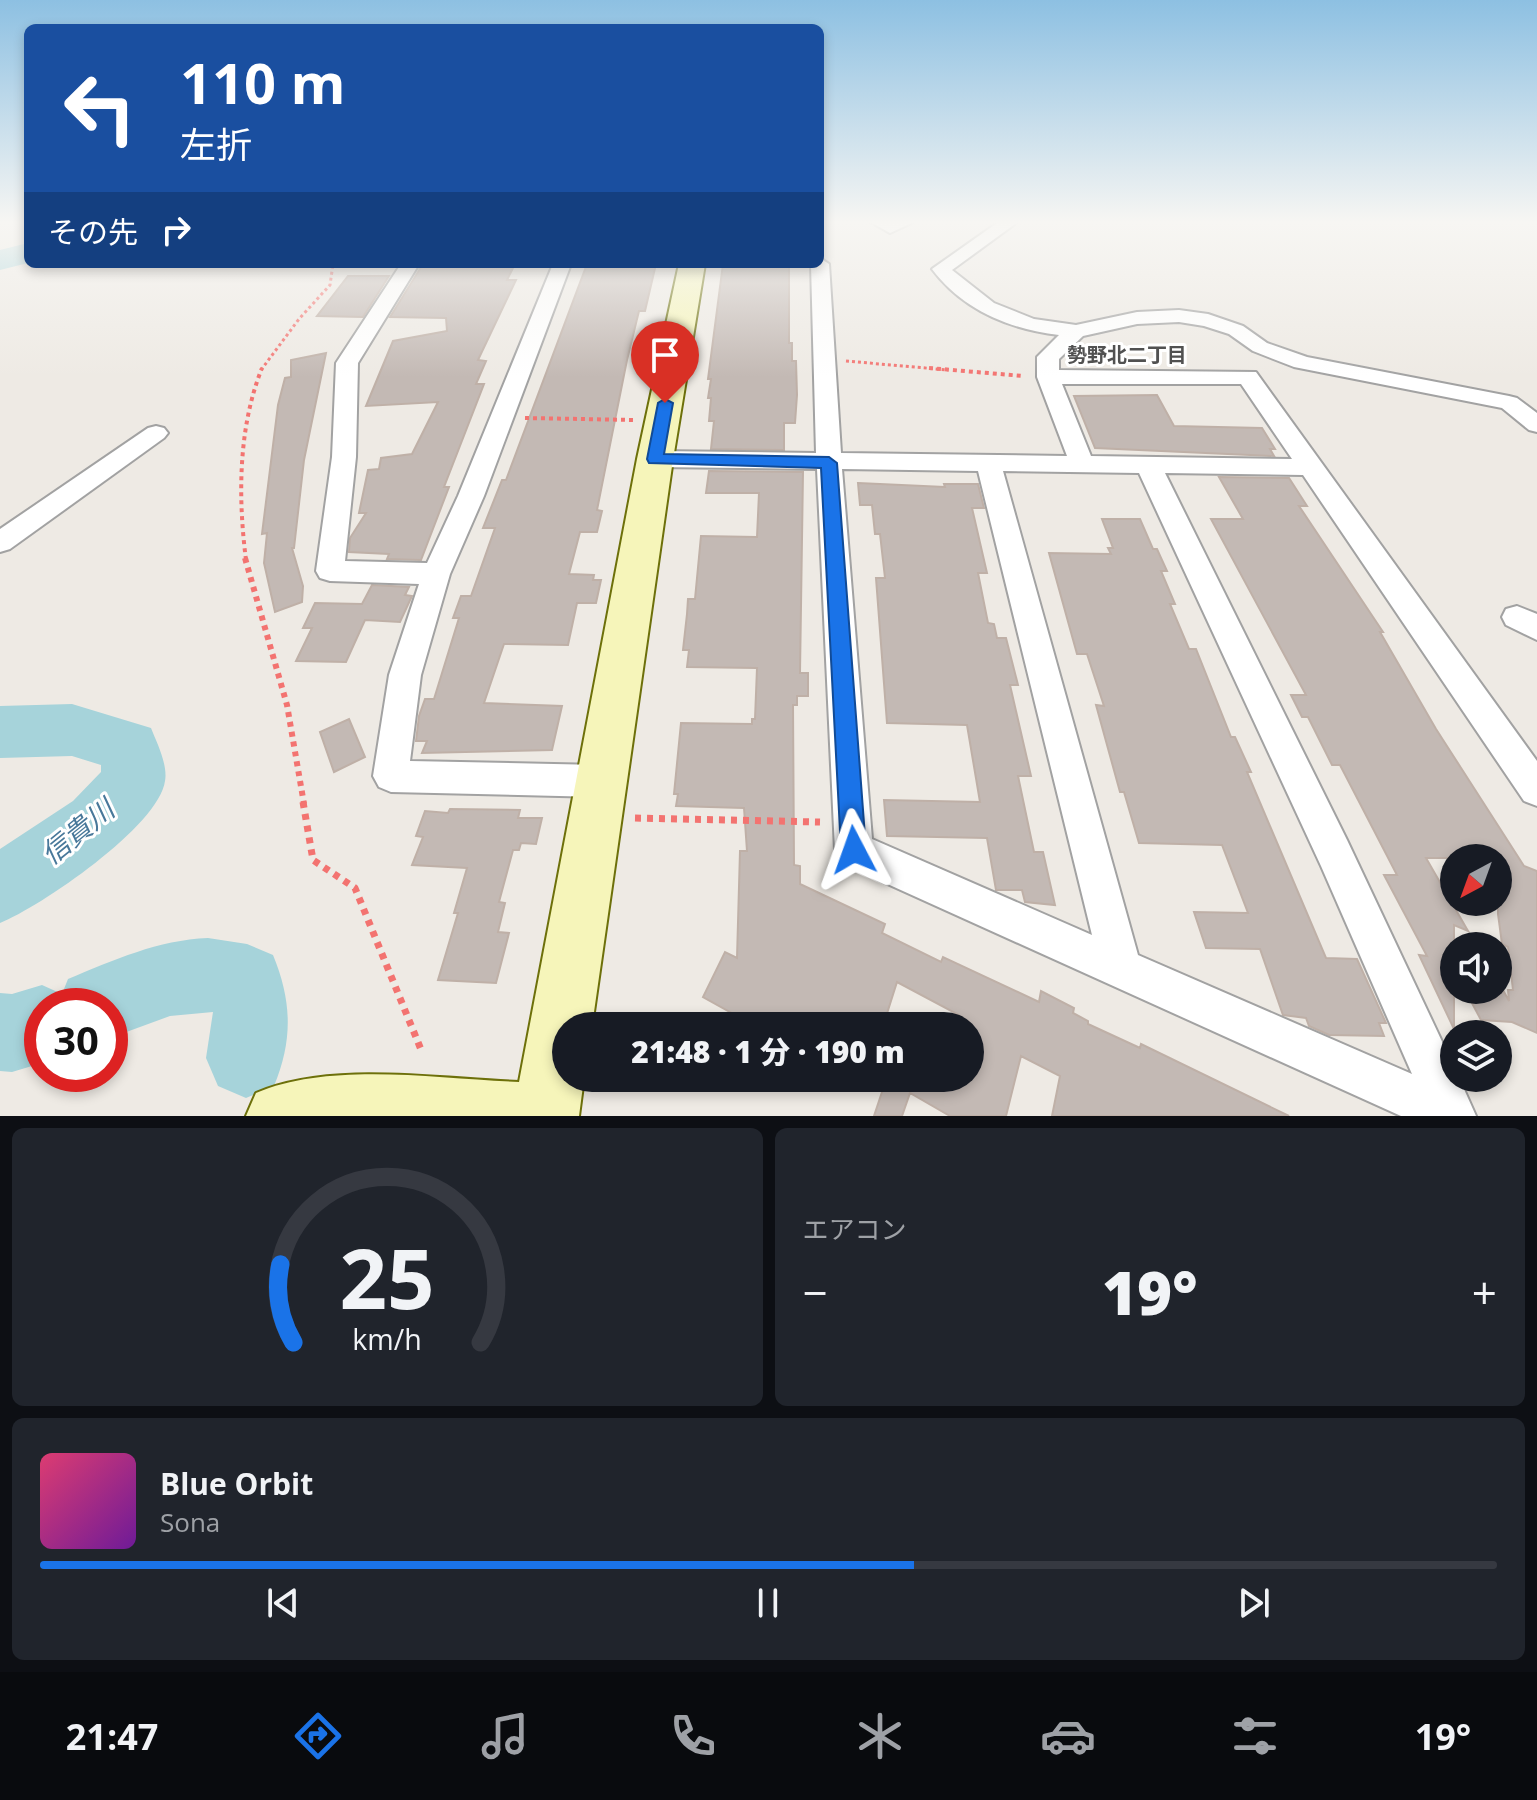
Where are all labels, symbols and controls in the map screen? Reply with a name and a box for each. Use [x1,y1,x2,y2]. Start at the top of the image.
text: 110 m [180,44,346,120]
icon: left [48,56,152,160]
text: 左折 [180,120,252,169]
icon: right [154,208,198,252]
text: その先 [48,211,138,252]
pin [631,321,699,403]
icon: arrive [643,333,687,377]
district label: 勢野北二丁目 [1067,341,1187,368]
water label: 信貴川 [32,788,124,872]
position arrow [812,808,896,892]
north arrow [1440,844,1512,916]
map controls [1440,844,1512,1092]
button: sound [1440,932,1512,1004]
speed limit sign: 30 [24,988,128,1092]
button: layers [1440,1020,1512,1092]
text: 21:48 · 1 分 · 190 m [631,1031,905,1072]
text: エアコン [803,1211,907,1247]
text: 25 [340,1220,435,1333]
text: 19° [1102,1251,1198,1333]
text: − [803,1262,828,1322]
text: + [1472,1262,1497,1322]
text: km/h [353,1319,422,1358]
text: Blue Orbit [160,1463,313,1504]
text: Sona [160,1504,220,1540]
icon: previous [261,1581,305,1625]
icon: pause [746,1581,790,1625]
icon: next [1232,1581,1276,1625]
icon: directions [290,1708,346,1764]
icon: music [477,1708,533,1764]
icon: phone [665,1708,721,1764]
icon: climate [852,1708,908,1764]
icon: car [1040,1708,1096,1764]
icon: filters [1227,1708,1283,1764]
text: 21:47 [66,1712,158,1761]
text: 19° [1415,1712,1471,1761]

